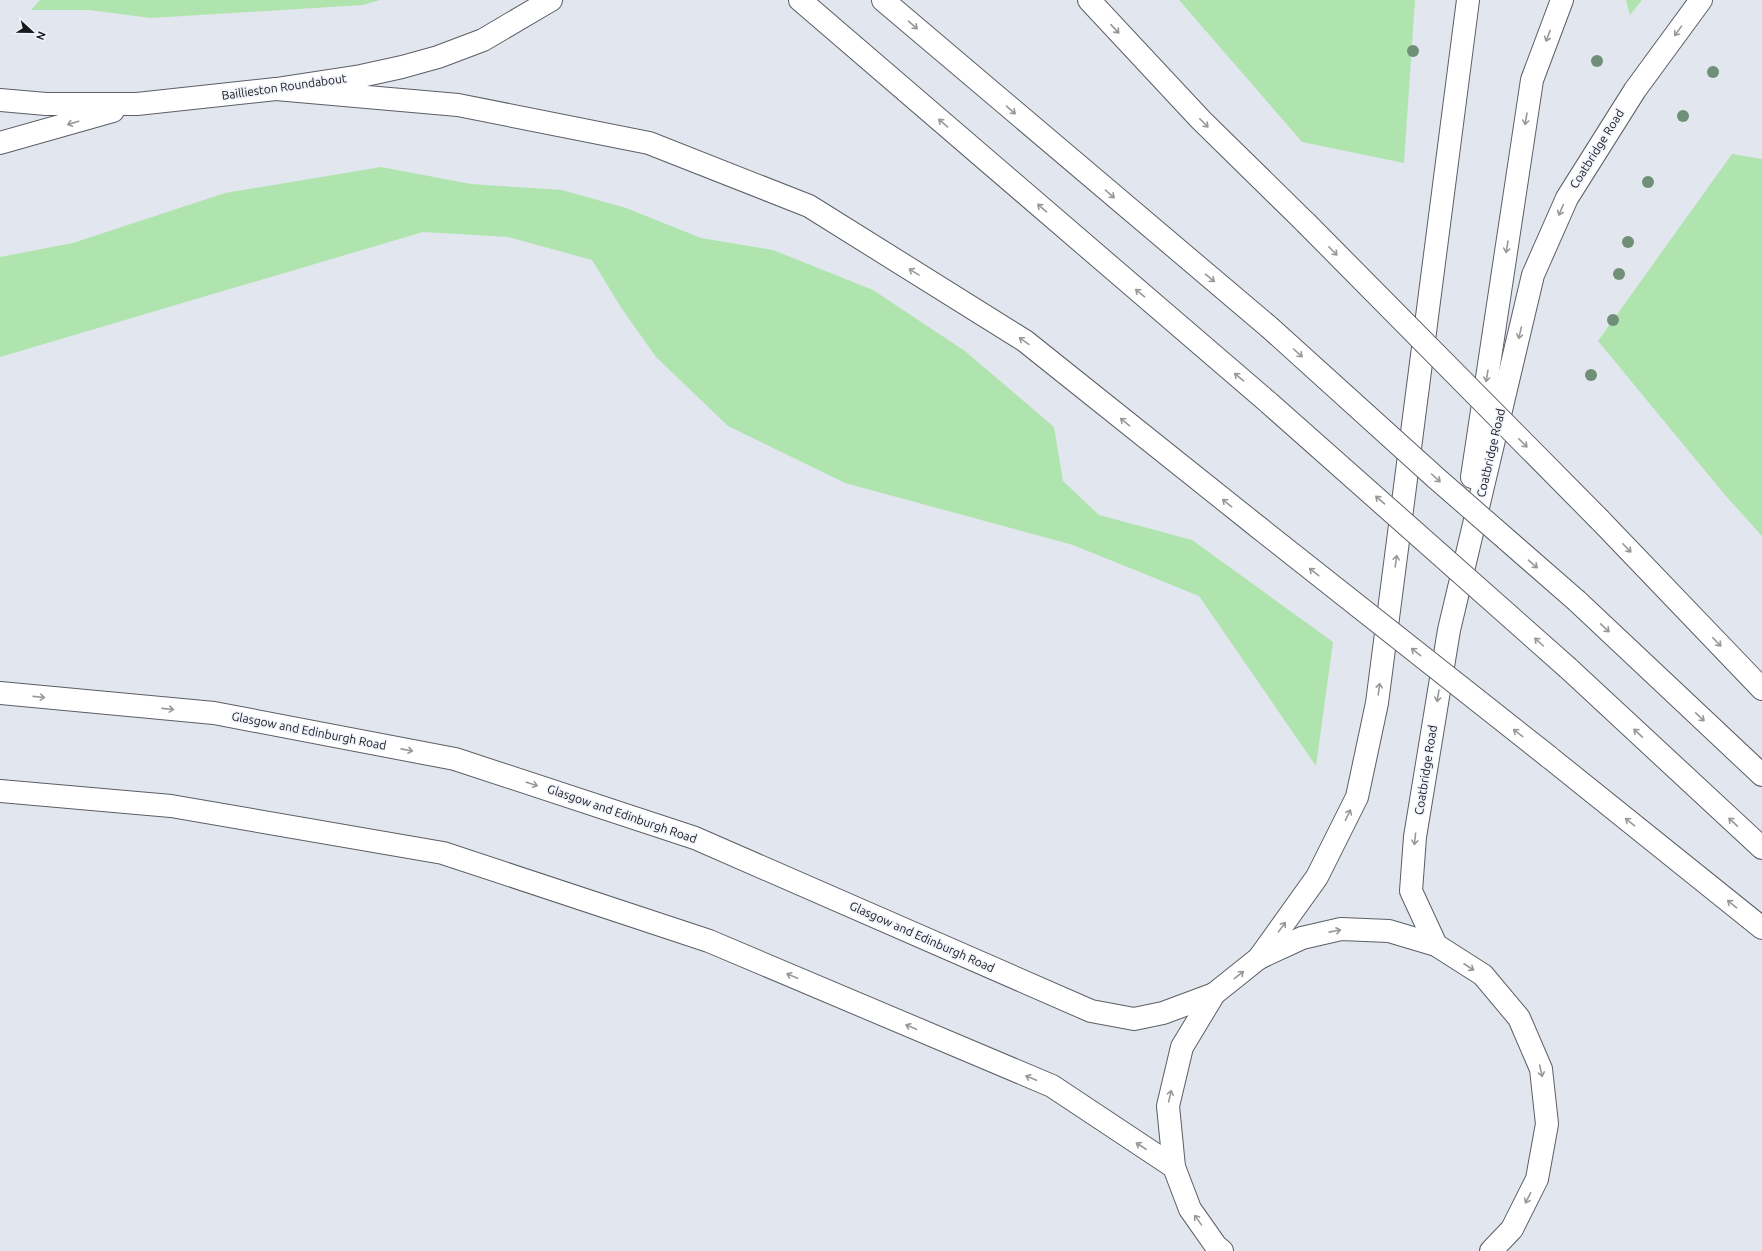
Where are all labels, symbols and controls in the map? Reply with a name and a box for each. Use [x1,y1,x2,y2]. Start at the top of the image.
north arrow [12,12,52,52]
one-way arrow [907,21,918,30]
one-way arrow [1111,23,1120,34]
one-way arrow [1674,26,1682,37]
text: N [34,30,48,42]
one-way arrow [1544,30,1552,42]
street label: Baillieston Roundabout [221,71,348,102]
one-way arrow [1006,105,1017,114]
street label: Coatbridge Road [1567,107,1626,191]
one-way arrow [1522,112,1530,125]
one-way arrow [938,119,949,128]
one-way arrow [1199,119,1209,128]
one-way arrow [66,120,79,127]
one-way arrow [1105,190,1115,199]
one-way arrow [1036,204,1047,213]
one-way arrow [1557,204,1564,216]
one-way arrow [1503,240,1511,253]
one-way arrow [1328,246,1338,256]
one-way arrow [908,267,920,275]
one-way arrow [1204,273,1215,282]
one-way arrow [1135,289,1146,298]
one-way arrow [1515,326,1523,339]
one-way arrow [1018,337,1029,345]
one-way arrow [1292,349,1303,358]
one-way arrow [1483,369,1491,382]
one-way arrow [1234,373,1245,382]
street label: Coatbridge Road [1474,407,1507,499]
one-way arrow [1120,417,1131,426]
one-way arrow [1518,438,1528,448]
one-way arrow [1430,473,1440,482]
one-way arrow [1375,496,1385,505]
one-way arrow [1222,498,1233,507]
one-way arrow [1622,543,1632,553]
one-way arrow [1392,554,1400,567]
one-way arrow [1528,559,1539,568]
one-way arrow [1309,567,1320,576]
one-way arrow [1600,623,1610,633]
one-way arrow [1712,637,1721,647]
one-way arrow [1534,638,1545,647]
one-way arrow [1411,648,1422,657]
one-way arrow [1375,683,1382,696]
one-way arrow [1434,689,1442,702]
one-way arrow [32,693,45,700]
one-way arrow [161,705,174,713]
street label: Glasgow and Edinburgh Road [231,709,388,752]
one-way arrow [1695,712,1705,722]
street label: Coatbridge Road [1412,724,1439,816]
one-way arrow [1513,728,1524,737]
one-way arrow [1633,729,1643,738]
one-way arrow [400,746,413,754]
one-way arrow [525,781,538,788]
street label: Glasgow and Edinburgh Road [546,782,699,845]
one-way arrow [1345,809,1352,821]
one-way arrow [1625,818,1636,827]
one-way arrow [1729,818,1739,827]
one-way arrow [1412,832,1419,845]
street label: Glasgow and Edinburgh Road [848,899,997,974]
one-way arrow [1726,899,1737,908]
one-way arrow [1278,921,1286,932]
one-way arrow [1328,926,1341,934]
one-way arrow [1463,963,1475,971]
one-way arrow [1233,970,1244,979]
one-way arrow [786,972,798,979]
one-way arrow [906,1023,918,1030]
one-way arrow [1537,1064,1545,1077]
one-way arrow [1025,1073,1037,1081]
one-way arrow [1167,1090,1175,1103]
one-way arrow [1136,1142,1147,1150]
one-way arrow [1524,1191,1531,1203]
one-way arrow [1194,1215,1202,1226]

